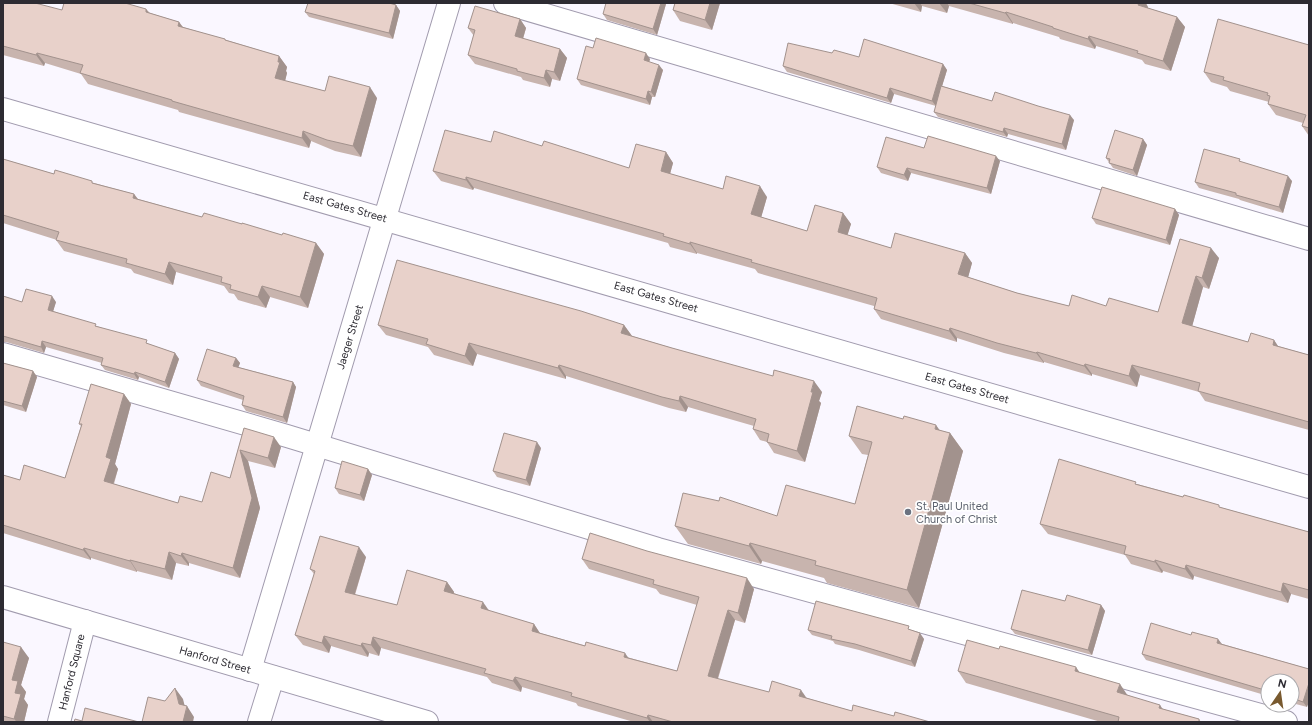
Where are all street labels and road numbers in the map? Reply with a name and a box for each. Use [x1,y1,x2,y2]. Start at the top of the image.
street label: East Gates Street [301,189,389,225]
street label: East Gates Street [612,279,700,315]
street label: Jaeger Street [334,303,366,371]
street label: East Gates Street [923,370,1011,406]
street label: Hanford Square [56,633,88,711]
street label: Hanford Street [178,644,252,676]

